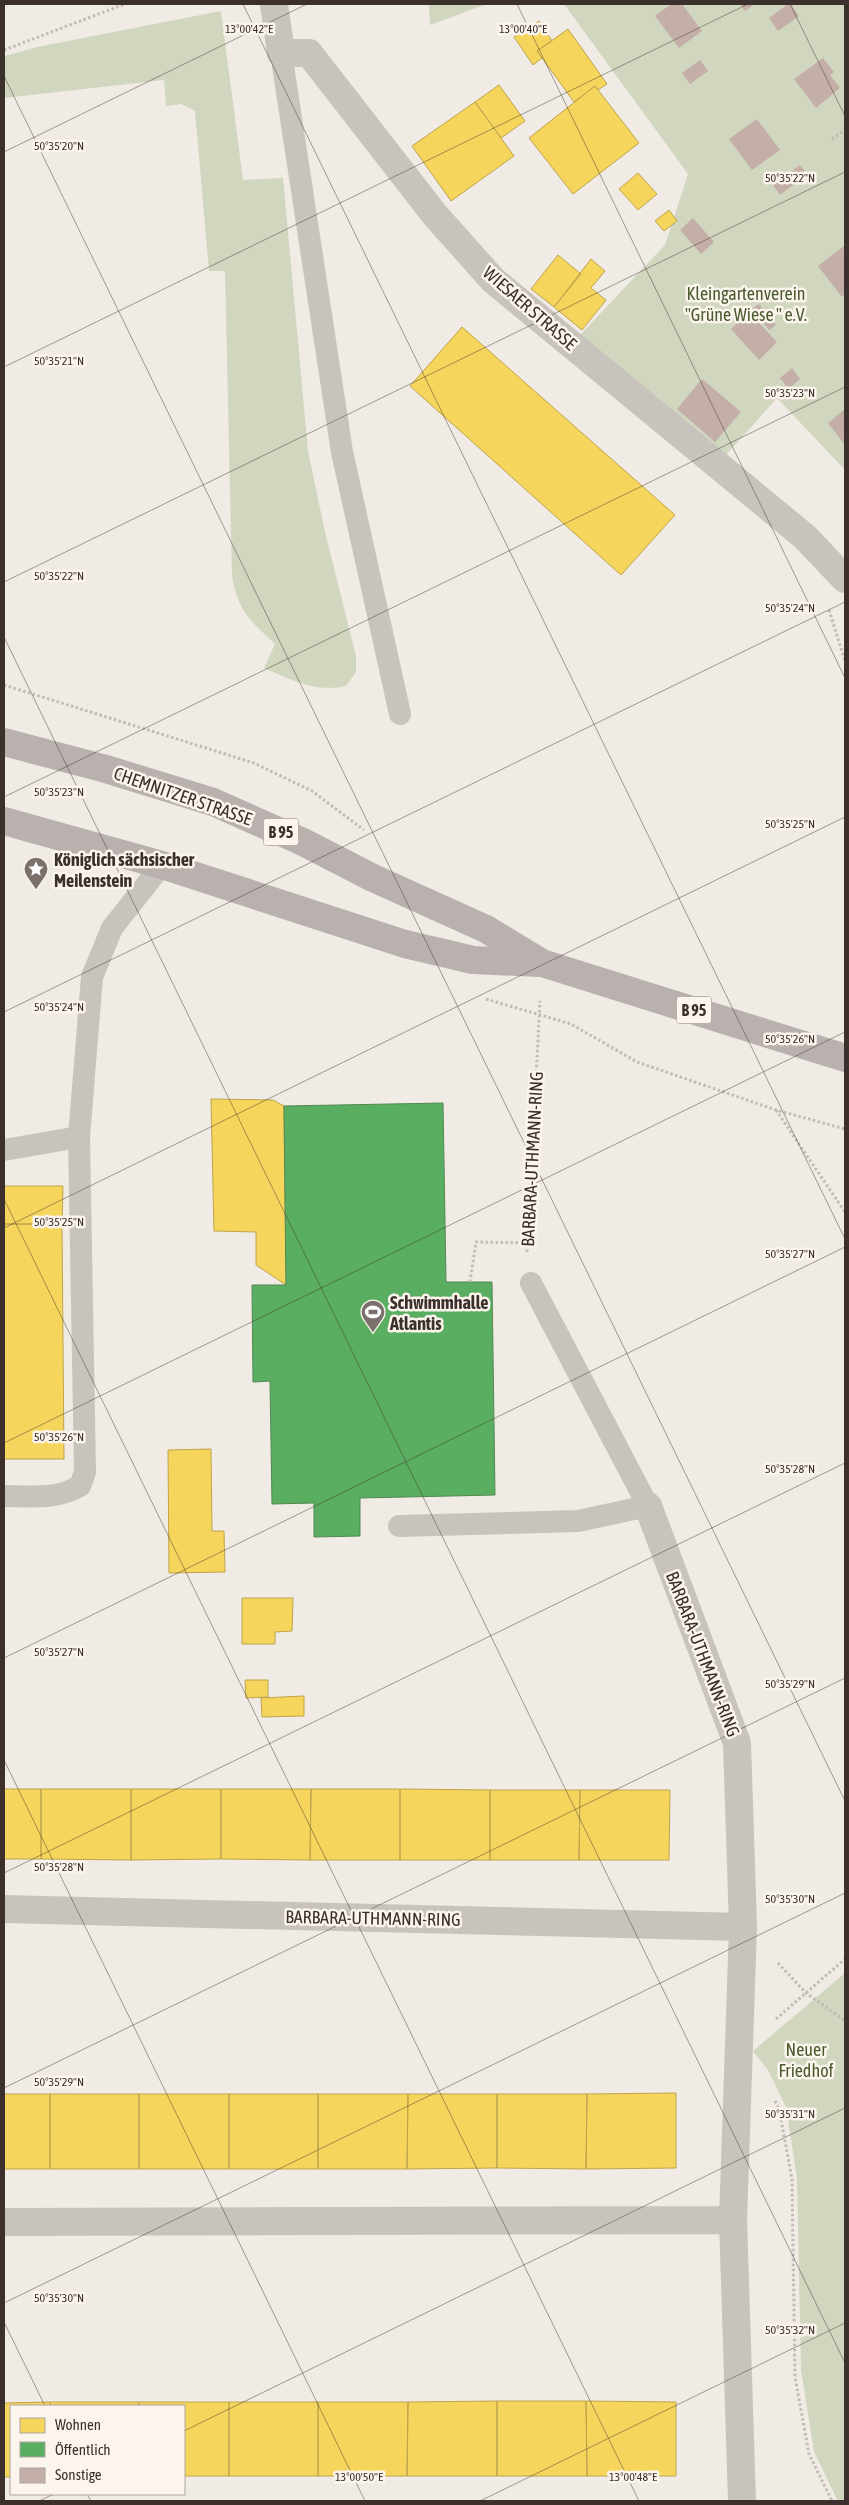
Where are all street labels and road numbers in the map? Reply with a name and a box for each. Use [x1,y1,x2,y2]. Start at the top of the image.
street label: WIESAER STRASSE [479,262,581,354]
street label: CHEMNITZER STRASSE [111,763,255,830]
road number: B 95 [264,819,298,846]
road number: B 95 [676,996,712,1024]
street label: BARBARA-UTHMANN-RING [517,1071,547,1247]
street label: BARBARA-UTHMANN-RING [662,1568,744,1740]
street label: BARBARA-UTHMANN-RING [285,1906,461,1930]

